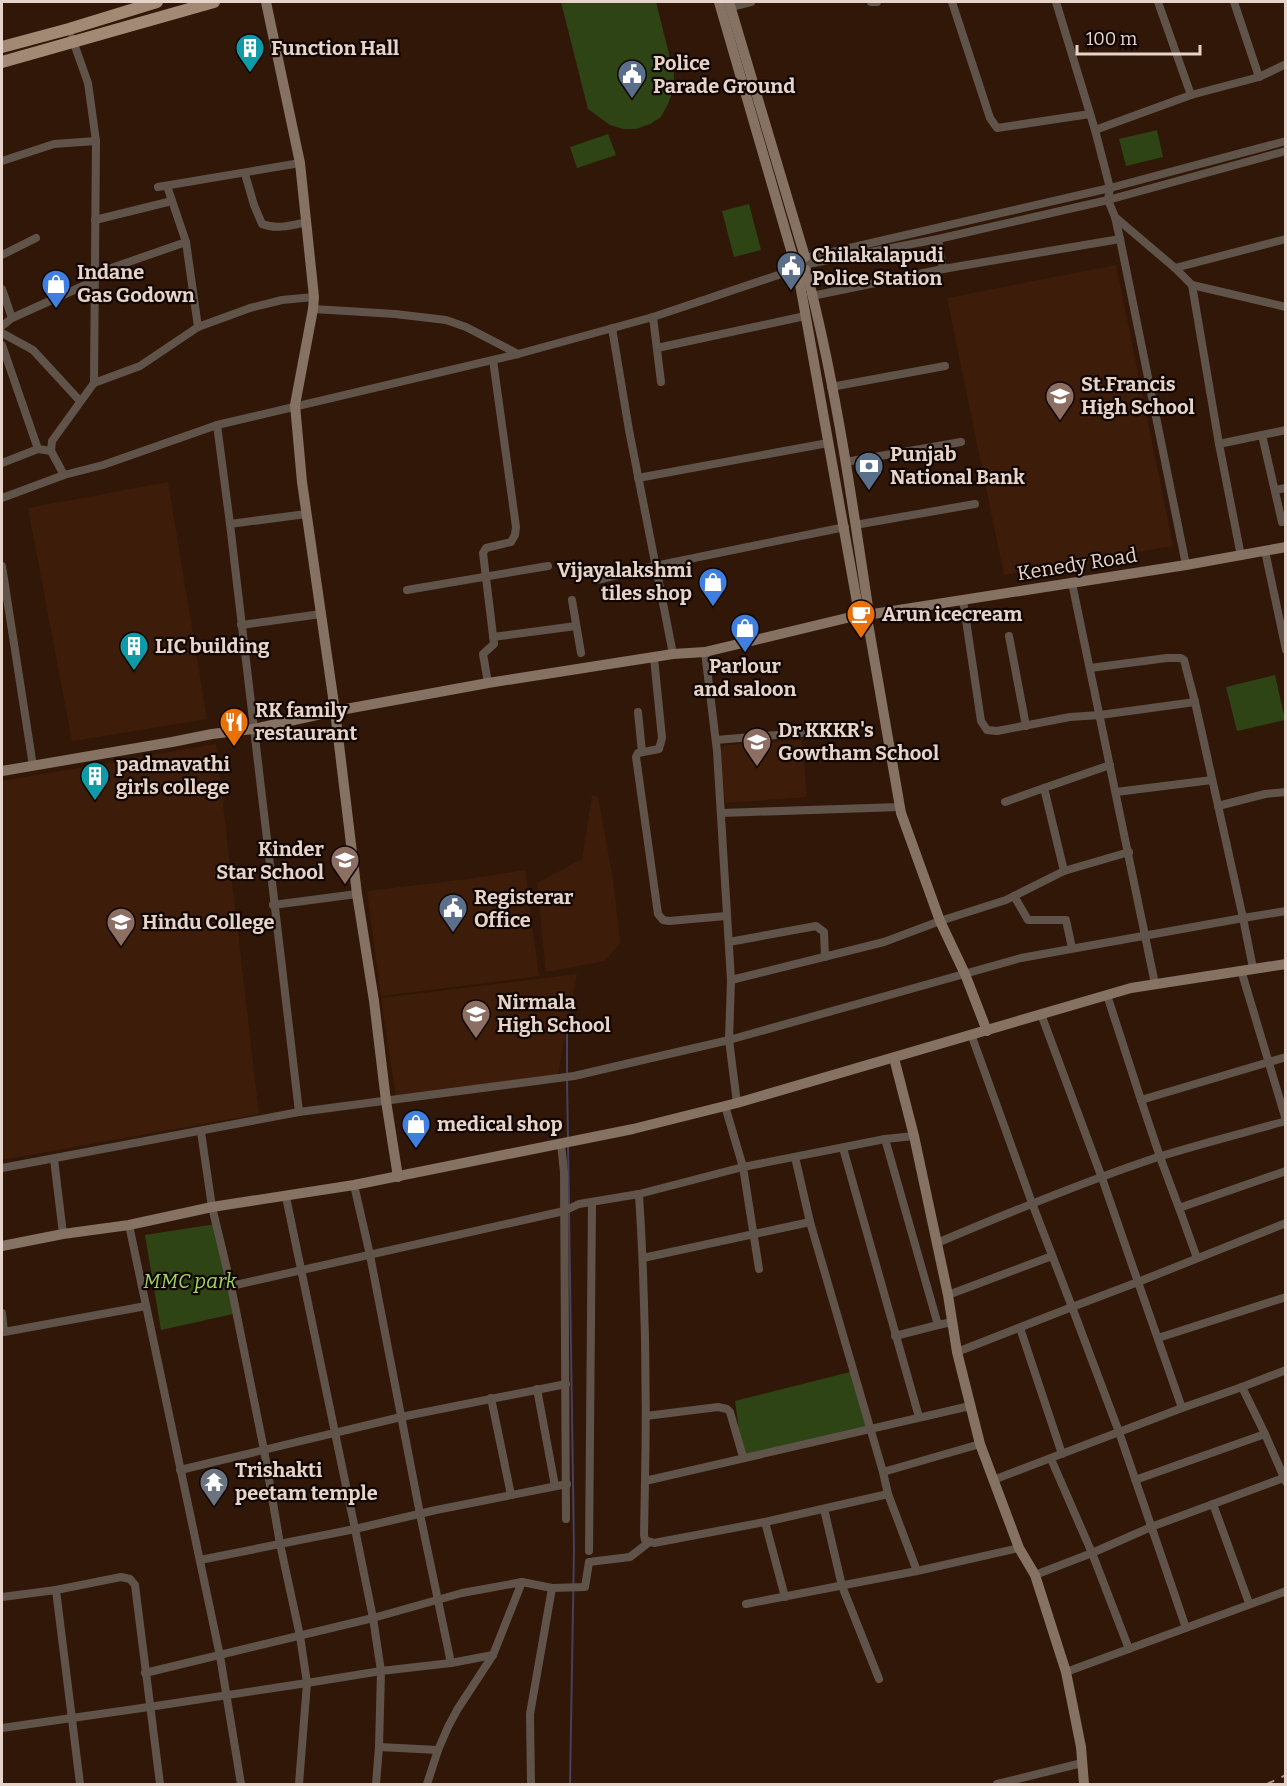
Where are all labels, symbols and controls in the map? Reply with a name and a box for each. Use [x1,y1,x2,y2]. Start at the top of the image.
scale bar [1077,18,1200,56]
text: 100 m [1086,28,1137,50]
building icon: Function Hall [234,32,266,74]
place label: Function Hall [271,36,399,60]
place label: Police Parade Ground [653,51,795,98]
public building icon: Police Parade Ground [616,58,648,100]
place label: Chilakalapudi Police Station [812,243,944,290]
public building icon: Chilakalapudi Police Station [775,250,807,292]
place label: Indane Gas Godown [77,260,195,307]
shop icon: Indane Gas Godown [40,268,72,310]
place label: St.Francis High School [1081,372,1195,419]
school or university icon: St.Francis High School [1044,380,1076,422]
place label: Punjab National Bank [890,442,1025,489]
bank icon: Punjab National Bank [853,450,885,492]
street label: Kenedy Road [1015,543,1139,585]
place label: Vijayalakshmi tiles shop [557,558,693,605]
shop icon: Vijayalakshmi tiles shop [697,566,729,608]
cafe icon: Arun icecream [845,598,877,640]
place label: Arun icecream [882,602,1022,626]
shop icon: Parlour and saloon [729,612,761,654]
building icon: LIC building [118,630,150,672]
place label: LIC building [155,634,270,658]
place label: Parlour and saloon [693,654,797,701]
place label: RK family restaurant [255,698,357,745]
restaurant icon: RK family restaurant [218,706,250,748]
place label: Dr KKKR's Gowtham School [778,718,939,765]
school or university icon: Dr KKKR's Gowtham School [741,726,773,768]
place label: padmavathi girls college [116,752,230,799]
building icon: padmavathi girls college [79,760,111,802]
place label: Kinder Star School [216,837,325,884]
school or university icon: Kinder Star School [329,844,361,886]
place label: Registerar Office [474,885,574,932]
public building icon: Registerar Office [437,892,469,934]
school or university icon: Hindu College [105,906,137,948]
place label: Hindu College [142,910,275,934]
place label: Nirmala High School [497,990,611,1037]
school or university icon: Nirmala High School [460,998,492,1040]
shop icon: medical shop [400,1108,432,1150]
place label: medical shop [437,1112,563,1136]
park label: MMC park [143,1269,237,1293]
place label: Trishakti peetam temple [235,1458,378,1505]
temple icon: Trishakti peetam temple [198,1466,230,1508]

